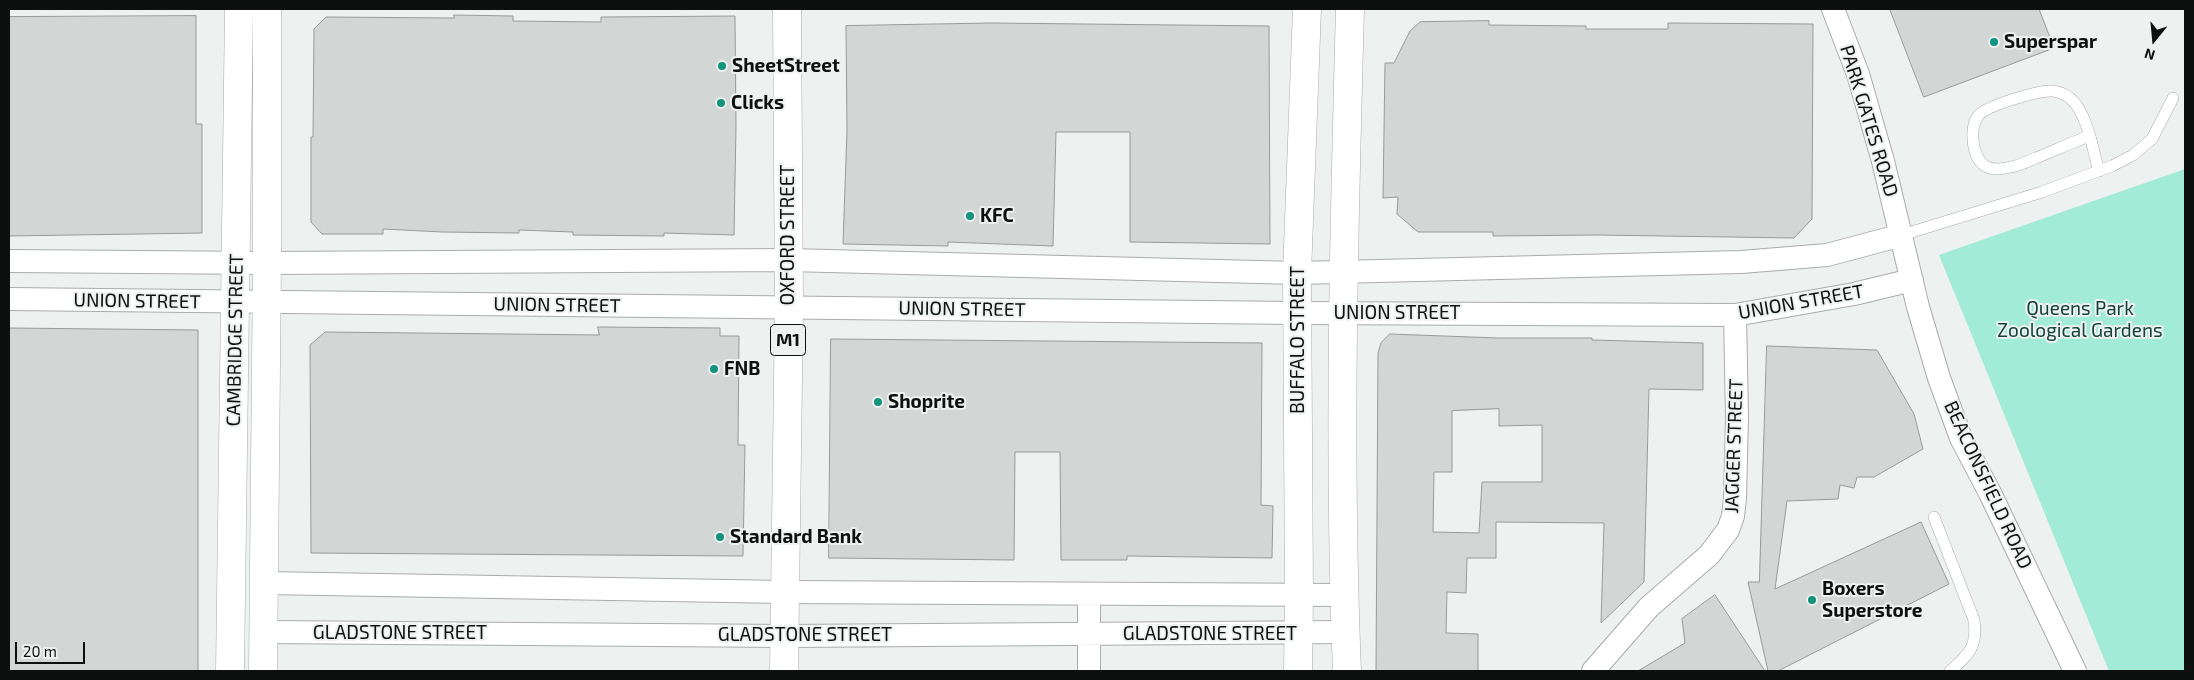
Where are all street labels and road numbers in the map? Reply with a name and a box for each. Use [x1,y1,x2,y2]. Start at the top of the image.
street label: PARK GATES ROAD [1835,42,1903,200]
street label: OXFORD STREET [777,164,799,306]
street label: CAMBRIDGE STREET [222,253,248,427]
street label: BUFFALO STREET [1287,266,1309,414]
street label: UNION STREET [1736,280,1866,324]
street label: UNION STREET [73,288,201,314]
street label: UNION STREET [493,292,621,318]
street label: UNION STREET [898,296,1026,322]
street label: UNION STREET [1333,302,1461,324]
road number: M1 [770,324,806,356]
street label: JAGGER STREET [1720,378,1748,514]
street label: BEACONSFIELD ROAD [1939,397,2037,573]
street label: GLADSTONE STREET [313,622,487,644]
street label: GLADSTONE STREET [1123,623,1297,645]
street label: GLADSTONE STREET [718,624,892,646]

